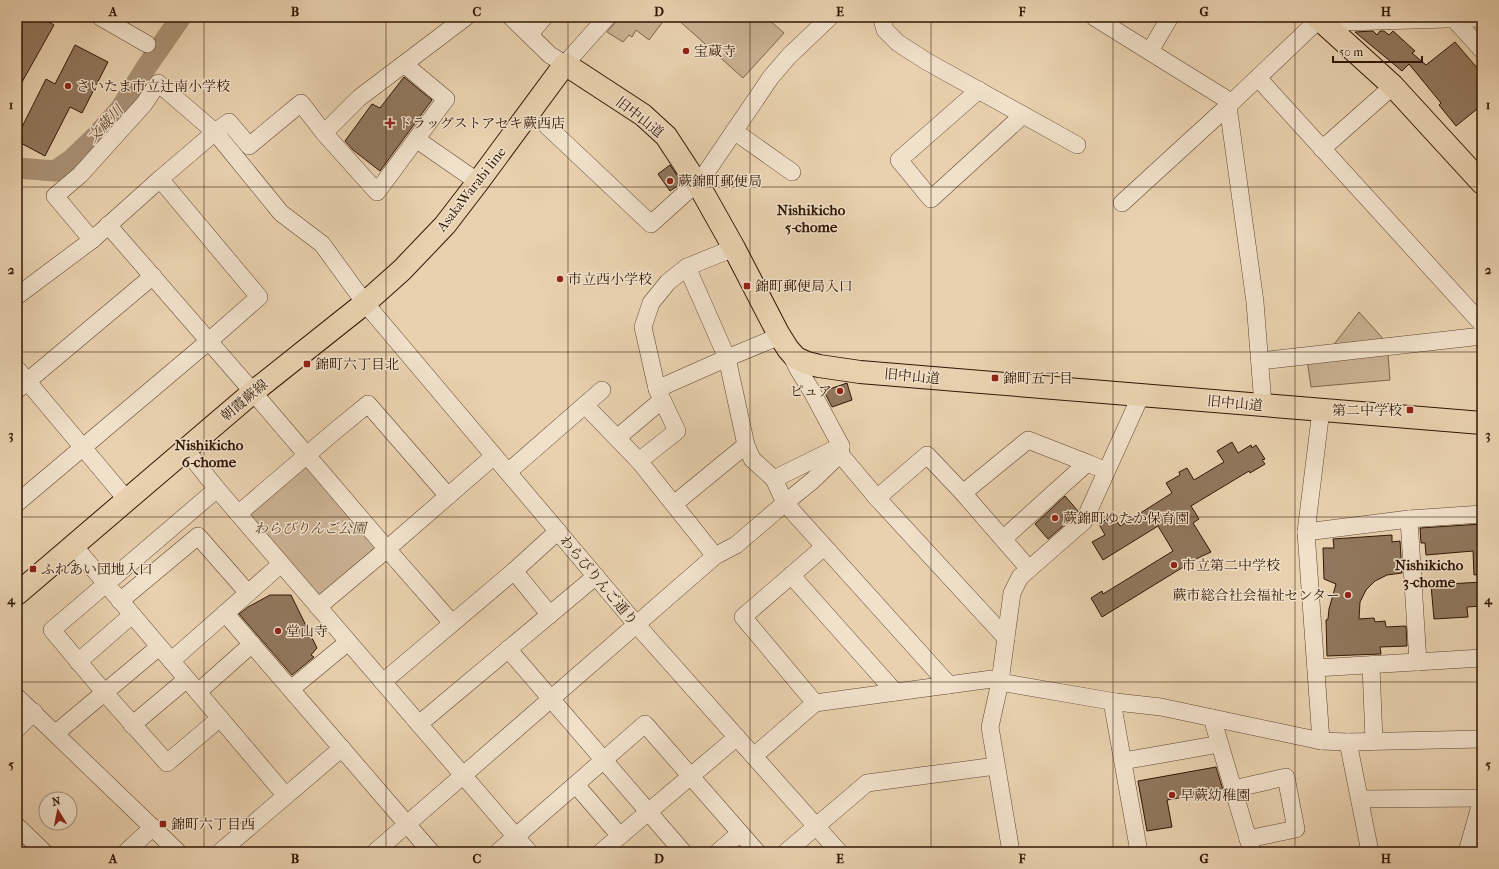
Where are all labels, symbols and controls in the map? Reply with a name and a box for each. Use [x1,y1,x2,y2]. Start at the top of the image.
text: A [108,4,118,19]
text: B [291,4,300,19]
text: C [473,4,482,19]
text: D [654,4,664,19]
text: E [836,4,844,19]
text: F [1018,4,1026,19]
text: G [1199,4,1209,19]
text: H [1381,4,1392,19]
scale bar [1333,38,1422,64]
place label: 宝蔵寺 [694,43,736,60]
text: 50 m [1339,45,1363,59]
marker: 宝蔵寺 [681,46,691,56]
place label: さいたま市立辻南小学校 [76,78,230,95]
marker: さいたま市立辻南小学校 [63,81,73,91]
street label: 旧中山道 [612,93,667,141]
text: 1 [9,97,14,112]
text: 1 [1486,97,1491,112]
water label: 文蔵川 [83,100,128,147]
place label: ドラッグストアセキ蕨西店 [398,115,565,132]
marker: ドラッグストアセキ蕨西店 [385,118,395,128]
street label: AsakaWarabi line [433,144,510,236]
place label: 蕨錦町郵便局 [678,173,762,190]
marker: 蕨錦町郵便局 [665,176,675,186]
district label: Nishikicho 5-chome [777,201,846,236]
text: 2 [8,262,15,277]
text: 2 [1485,262,1492,277]
place label: 市立西小学校 [568,271,652,288]
marker: 市立西小学校 [555,274,565,284]
place label: 錦町郵便局入口 [755,278,853,295]
marker: 錦町郵便局入口 [742,281,752,291]
place label: 錦町六丁目北 [315,356,399,373]
marker: 錦町六丁目北 [302,359,312,369]
street label: 旧中山道 [883,366,941,387]
place label: 錦町五丁目 [1003,370,1073,387]
marker: 錦町五丁目 [990,373,1000,383]
street label: 朝霞蕨線 [217,376,271,425]
place label: ピュア [790,383,832,400]
marker: ピュア [835,386,845,396]
street label: 旧中山道 [1206,393,1264,414]
place label: 第二中学校 [1332,402,1402,419]
marker: 第二中学校 [1405,405,1415,415]
text: 3 [8,427,14,443]
text: 3 [1485,427,1491,443]
district label: Nishikicho 6-chome [175,436,244,471]
place label: 蕨錦町ゆたか保育園 [1063,510,1189,527]
marker: 蕨錦町ゆたか保育園 [1050,513,1060,523]
park label: わらびりんご公園 [254,520,368,537]
street label: わらびりんご通り [556,532,641,629]
district label: Nishikicho 3-chome [1395,556,1464,591]
place label: 市立第二中学校 [1182,557,1280,574]
marker: 市立第二中学校 [1169,560,1179,570]
place label: ふれあい団地入口 [41,561,153,578]
marker: ふれあい団地入口 [28,564,38,574]
place label: 蕨市総合社会福祉センター [1173,587,1340,604]
marker: 蕨市総合社会福祉センター [1343,590,1353,600]
text: 4 [6,592,16,608]
text: 4 [1483,592,1493,608]
place label: 堂山寺 [286,623,328,640]
marker: 堂山寺 [273,626,283,636]
text: 5 [8,757,14,772]
text: 5 [1485,757,1491,772]
place label: 早蕨幼稚園 [1180,787,1250,804]
marker: 早蕨幼稚園 [1167,790,1177,800]
north arrow [38,791,78,831]
text: N [51,794,62,809]
place label: 錦町六丁目西 [171,816,255,833]
marker: 錦町六丁目西 [158,819,168,829]
text: A [108,851,118,866]
text: B [291,851,300,866]
text: C [473,851,482,866]
text: D [654,851,664,866]
text: E [836,851,844,866]
text: F [1018,851,1026,866]
text: G [1199,851,1209,866]
text: H [1381,851,1392,866]

